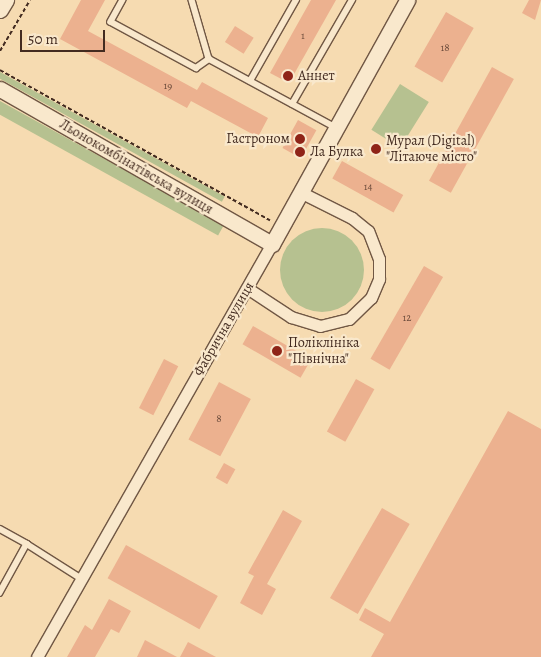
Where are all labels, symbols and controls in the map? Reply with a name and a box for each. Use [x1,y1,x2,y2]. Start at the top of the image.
scale bar [22,20,108,52]
text: 50 m [28,29,58,49]
house number: 1 [301,29,305,43]
house number: 18 [440,41,450,55]
place label: Аннет [298,68,335,84]
marker: Аннет [282,70,294,82]
house number: 19 [164,79,172,93]
street label: Льонокомбінатівська вулиця [56,116,216,218]
place label: Гастроном [226,131,290,147]
marker: Гастроном [294,133,306,145]
place label: Мурал (Digital) "Літаюче місто" [386,133,477,166]
marker: Мурал (Digital) "Літаюче місто" [370,143,382,155]
place label: Ла Булка [310,144,363,160]
marker: Ла Булка [294,146,306,158]
house number: 14 [364,180,372,194]
street label: Фабрична вулиця [190,279,258,379]
house number: 12 [403,311,411,325]
place label: Поліклініка "Північна" [288,335,359,368]
marker: Поліклініка "Північна" [270,344,284,358]
house number: 8 [216,412,222,426]

